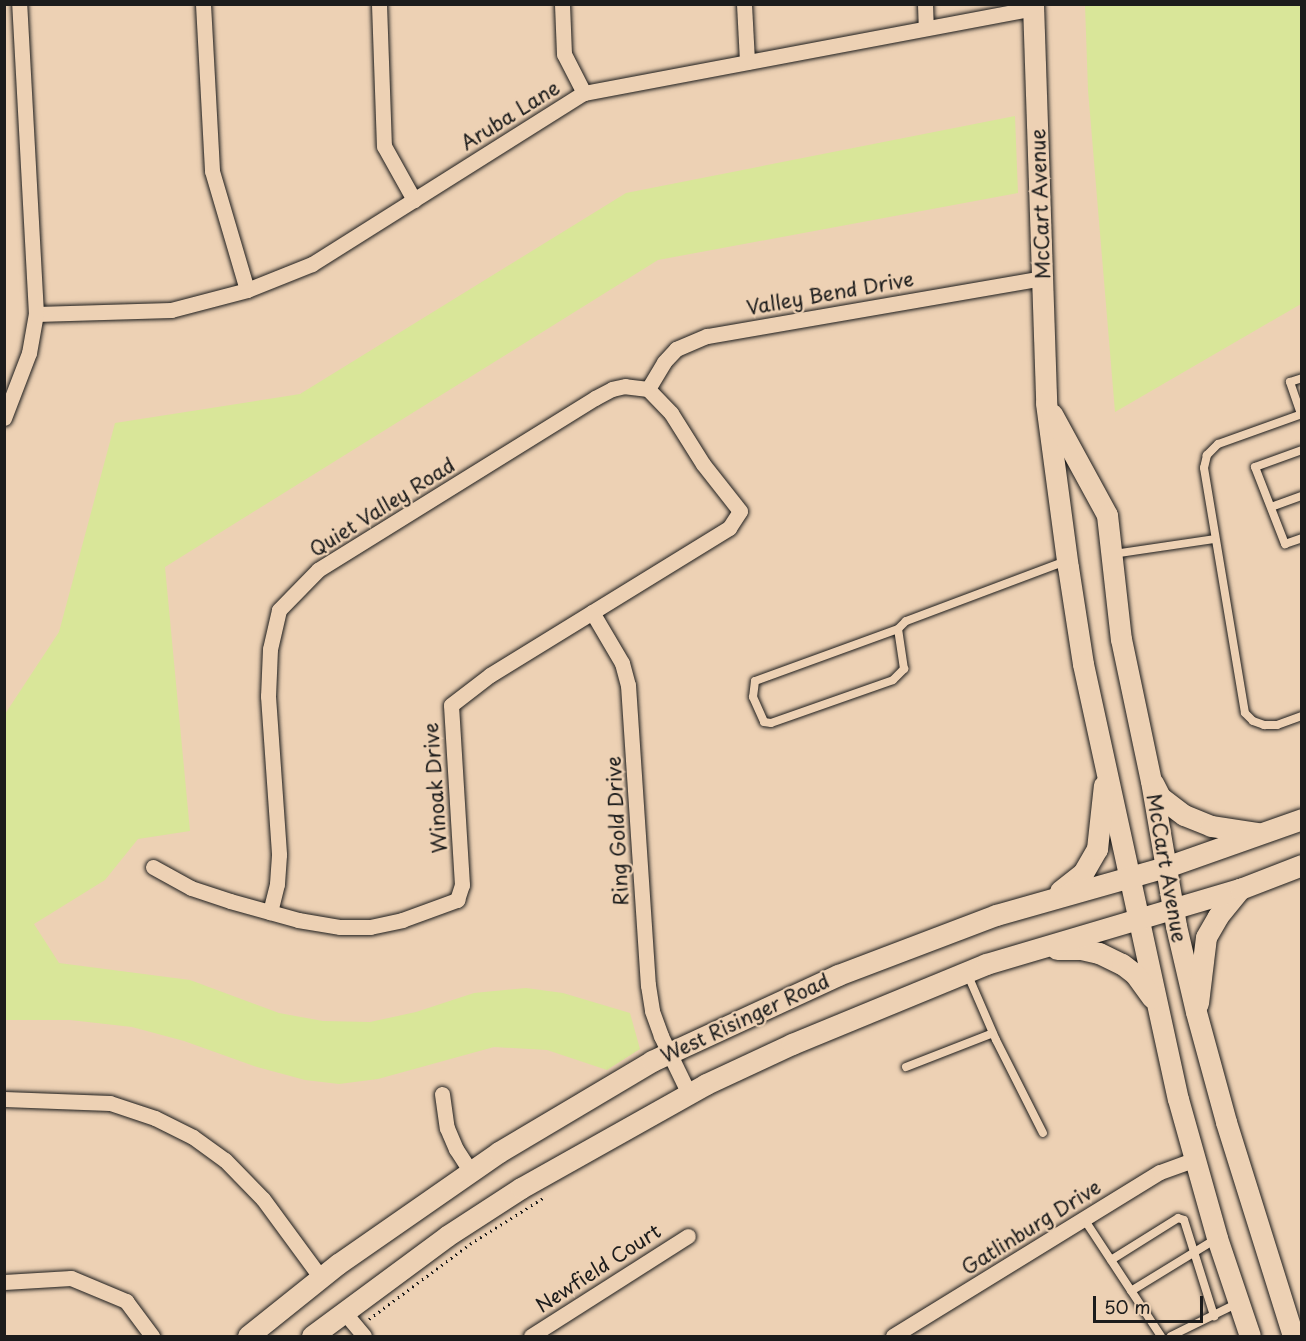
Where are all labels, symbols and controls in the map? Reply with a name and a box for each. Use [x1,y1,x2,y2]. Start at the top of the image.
street label: Aruba Lane [456,75,564,155]
street label: McCart Avenue [1025,129,1055,279]
street label: Valley Bend Drive [744,266,916,320]
street label: Quiet Valley Road [304,452,460,562]
street label: Winoak Drive [418,721,452,855]
street label: Ring Gold Drive [601,755,633,907]
street label: McCart Avenue [1142,793,1192,943]
street label: West Risinger Road [656,968,834,1068]
street label: Gatlinburg Drive [956,1174,1106,1280]
street label: Newfield Court [531,1219,665,1317]
scale bar [1096,1284,1206,1322]
text: 50 m [1104,1293,1151,1320]

